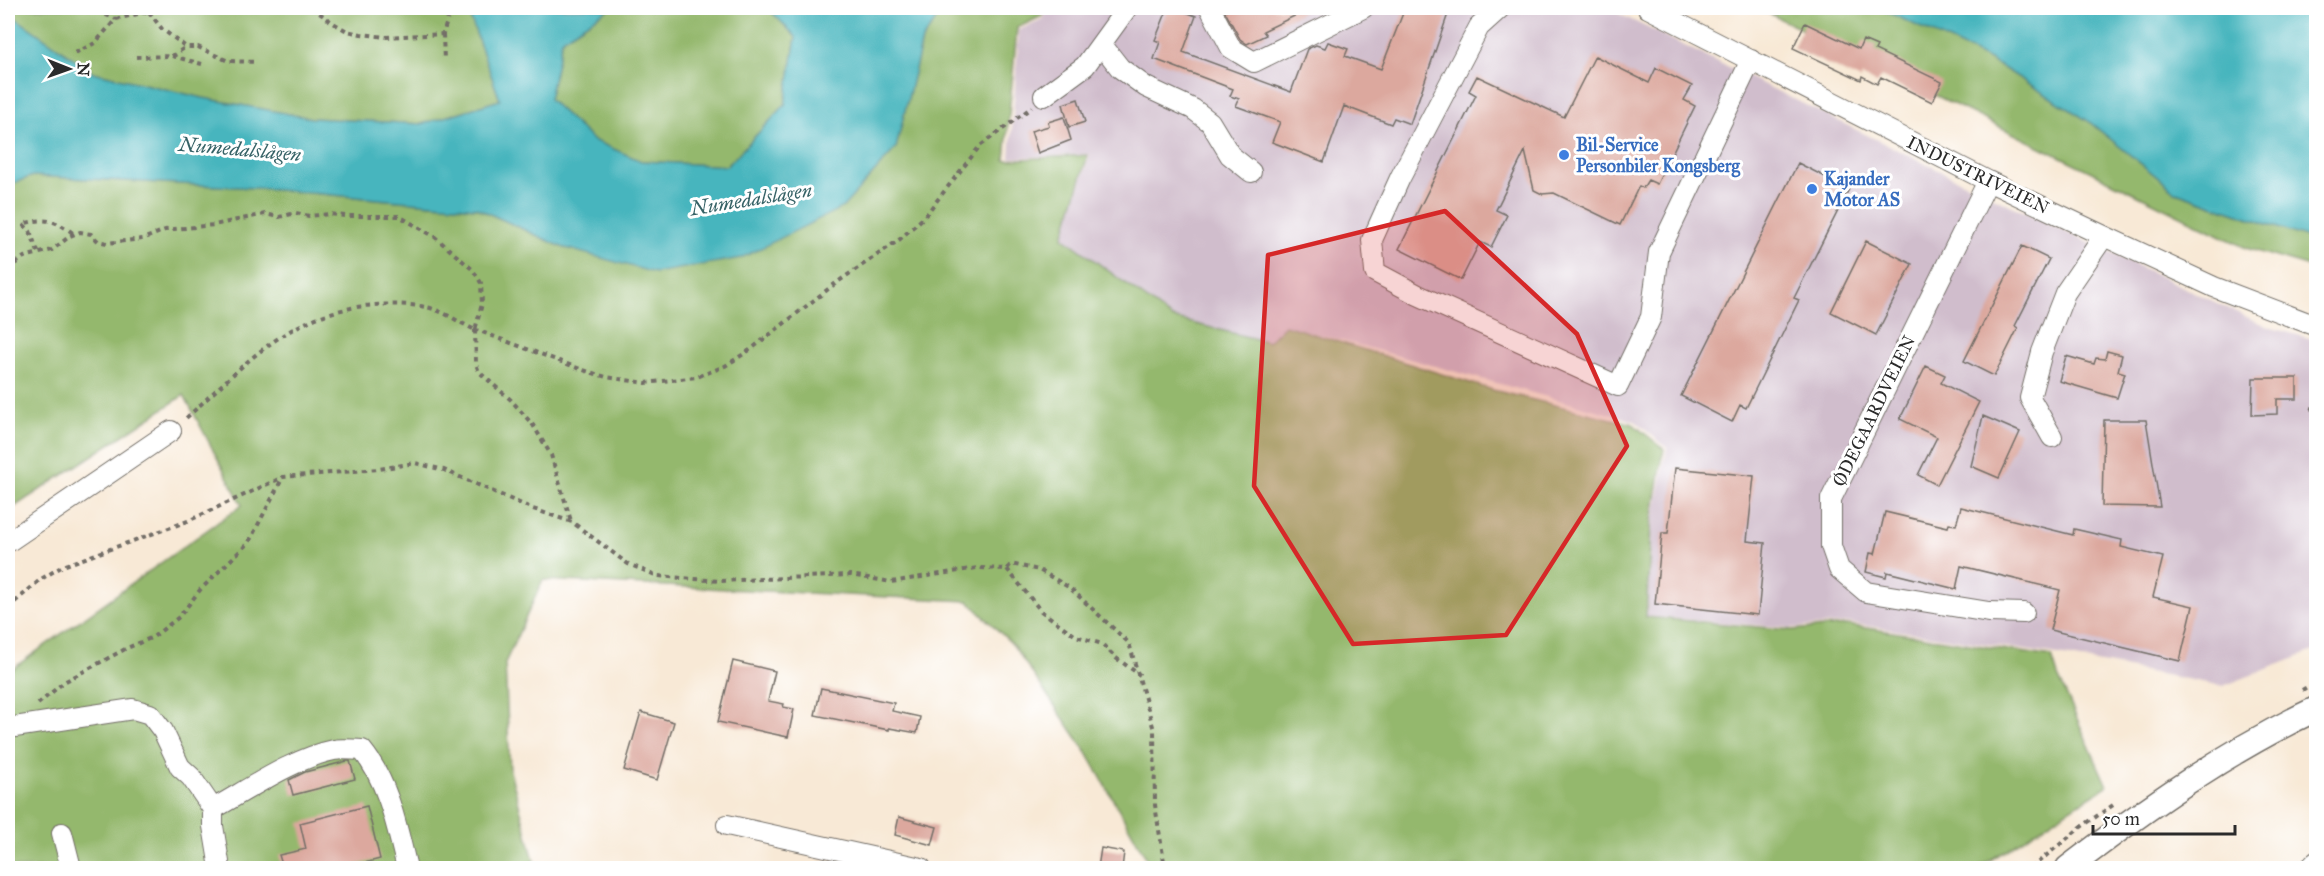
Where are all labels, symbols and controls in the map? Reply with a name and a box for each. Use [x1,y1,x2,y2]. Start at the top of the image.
north arrow [39,39,99,99]
text: N [74,62,93,77]
street label: INDUSTRIVEIEN [1903,131,2053,219]
water label: Numedalslågen [177,132,303,166]
place label: Bil-Service Personbiler Kongsberg [1576,134,1741,178]
marker: Bil-Service Personbiler Kongsberg [1557,148,1571,162]
place label: Kajander Motor AS [1824,168,1900,211]
water label: Numedalslågen [688,177,814,221]
marker: Kajander Motor AS [1805,182,1819,196]
street label: ØDEGAARDVEIEN [1828,332,1920,490]
scale bar [2093,798,2236,836]
text: 50 m [2102,808,2140,830]

